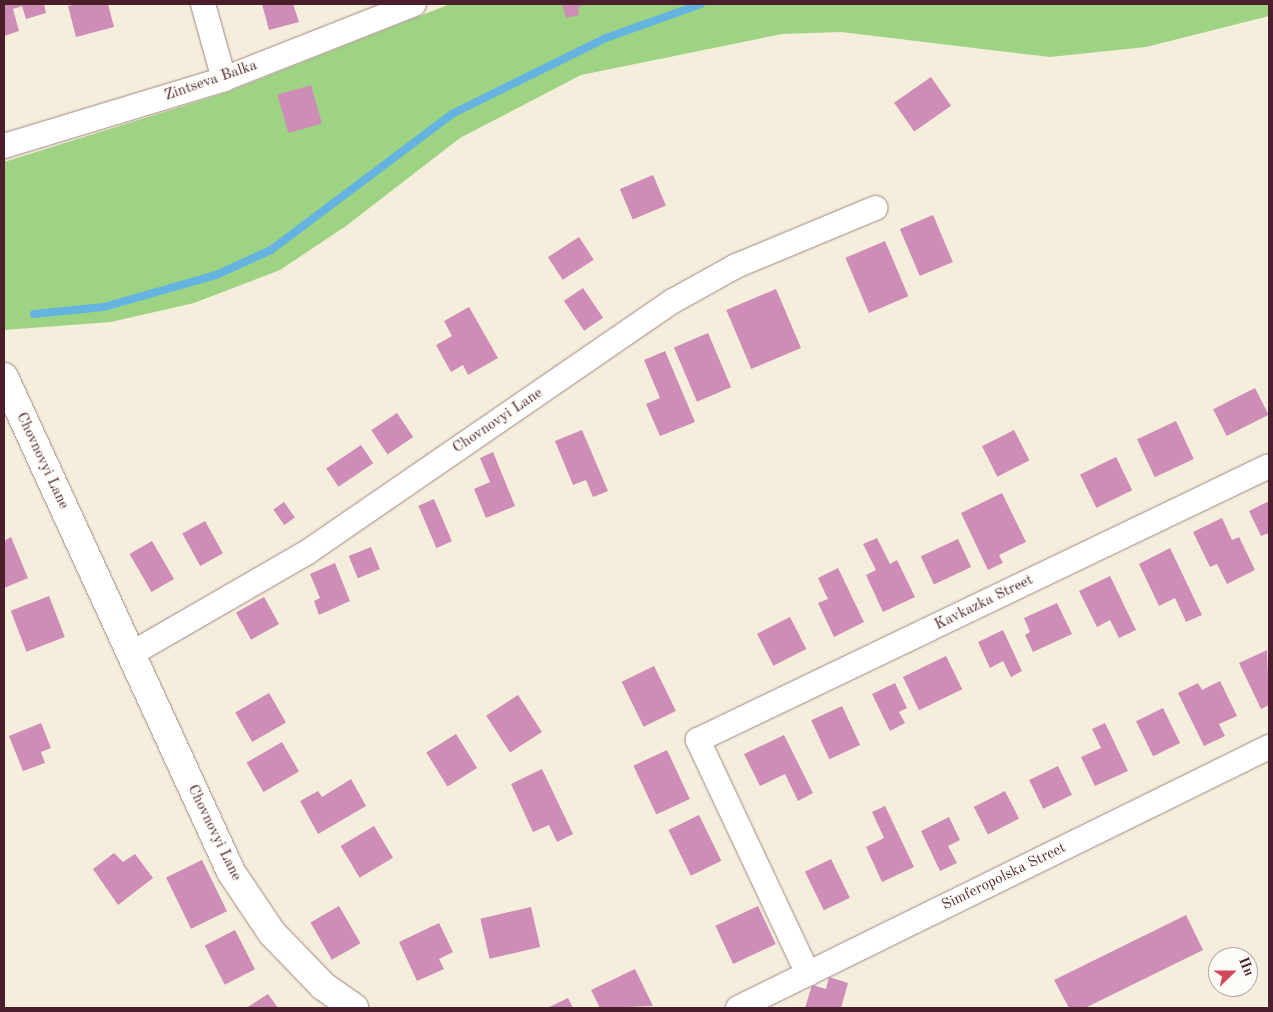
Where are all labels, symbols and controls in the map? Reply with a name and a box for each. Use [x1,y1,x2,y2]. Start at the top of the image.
street label: Zintseva Balka [162,57,260,105]
street label: Chovnovyi Lane [450,384,546,458]
street label: Chovnovyi Lane [12,410,72,512]
street label: Kavkazka Street [932,571,1036,635]
street label: Chovnovyi Lane [183,782,245,884]
street label: Simferopolska Street [939,839,1069,915]
north arrow [1208,947,1258,997]
text: Пн [1236,955,1256,978]

